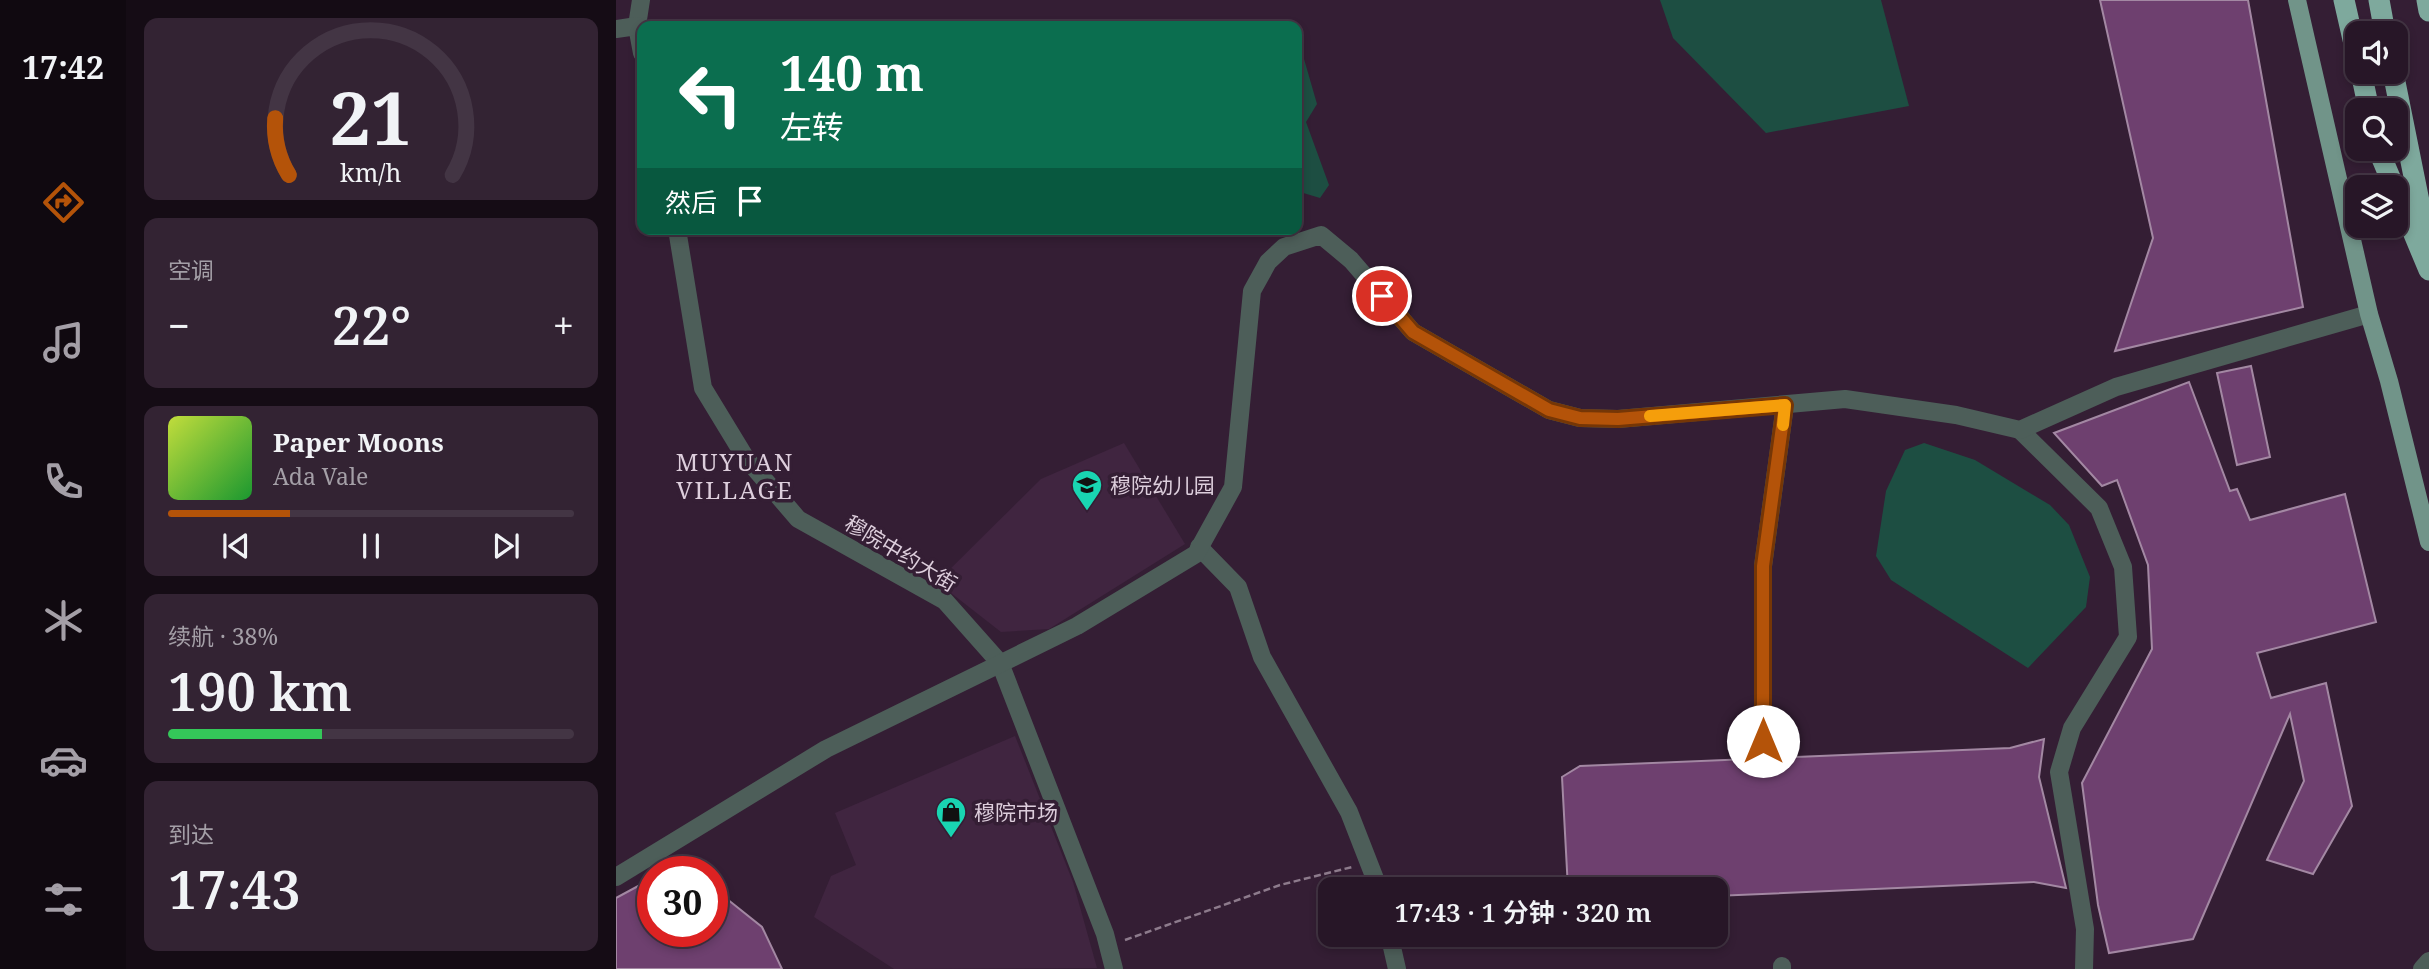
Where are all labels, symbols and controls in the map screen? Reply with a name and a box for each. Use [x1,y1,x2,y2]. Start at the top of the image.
map controls [2345,21,2408,238]
button: sound [2345,21,2408,84]
text: 140 m [780,39,924,105]
text: 17:42 [22,45,104,88]
icon: left [665,49,756,140]
text: 21 [330,67,412,166]
button: search [2345,98,2408,161]
text: 左转 [780,105,844,148]
text: km/h [340,155,402,189]
button: layers [2345,175,2408,238]
icon: directions [39,178,88,227]
icon: arrive [731,182,769,220]
text: 然后 [665,184,717,220]
text: 空调 [168,254,214,286]
pin [1352,266,1412,326]
icon: arrive [1363,277,1401,315]
text: 22° [332,289,411,360]
text: − [168,299,190,351]
text: + [553,299,574,351]
icon: music [39,318,88,367]
text: Paper Moons [273,424,444,460]
district label: MUYUAN VILLAGE [676,445,794,506]
icon: phone [39,457,88,506]
text: Ada Vale [273,460,368,492]
school or university icon: 穆院幼儿园 [1070,468,1104,512]
place label: 穆院幼儿园 [1110,471,1215,499]
street label: 穆院中约大街 [840,509,962,597]
icon: previous [217,527,255,565]
icon: pause [352,527,390,565]
icon: next [487,527,525,565]
icon: climate [39,596,88,645]
text: 续航 · 38% [168,620,278,652]
text: 190 km [168,655,352,726]
position arrow [1726,704,1800,778]
icon: car [39,736,88,785]
shop icon: 穆院市场 [934,795,968,839]
place label: 穆院市场 [974,798,1058,826]
text: 到达 [168,818,214,850]
text: 17:43 [168,853,301,924]
speed limit sign: 30 [637,856,728,947]
icon: filters [39,875,88,924]
text: 17:43 · 1 分钟 · 320 m [1394,894,1652,930]

